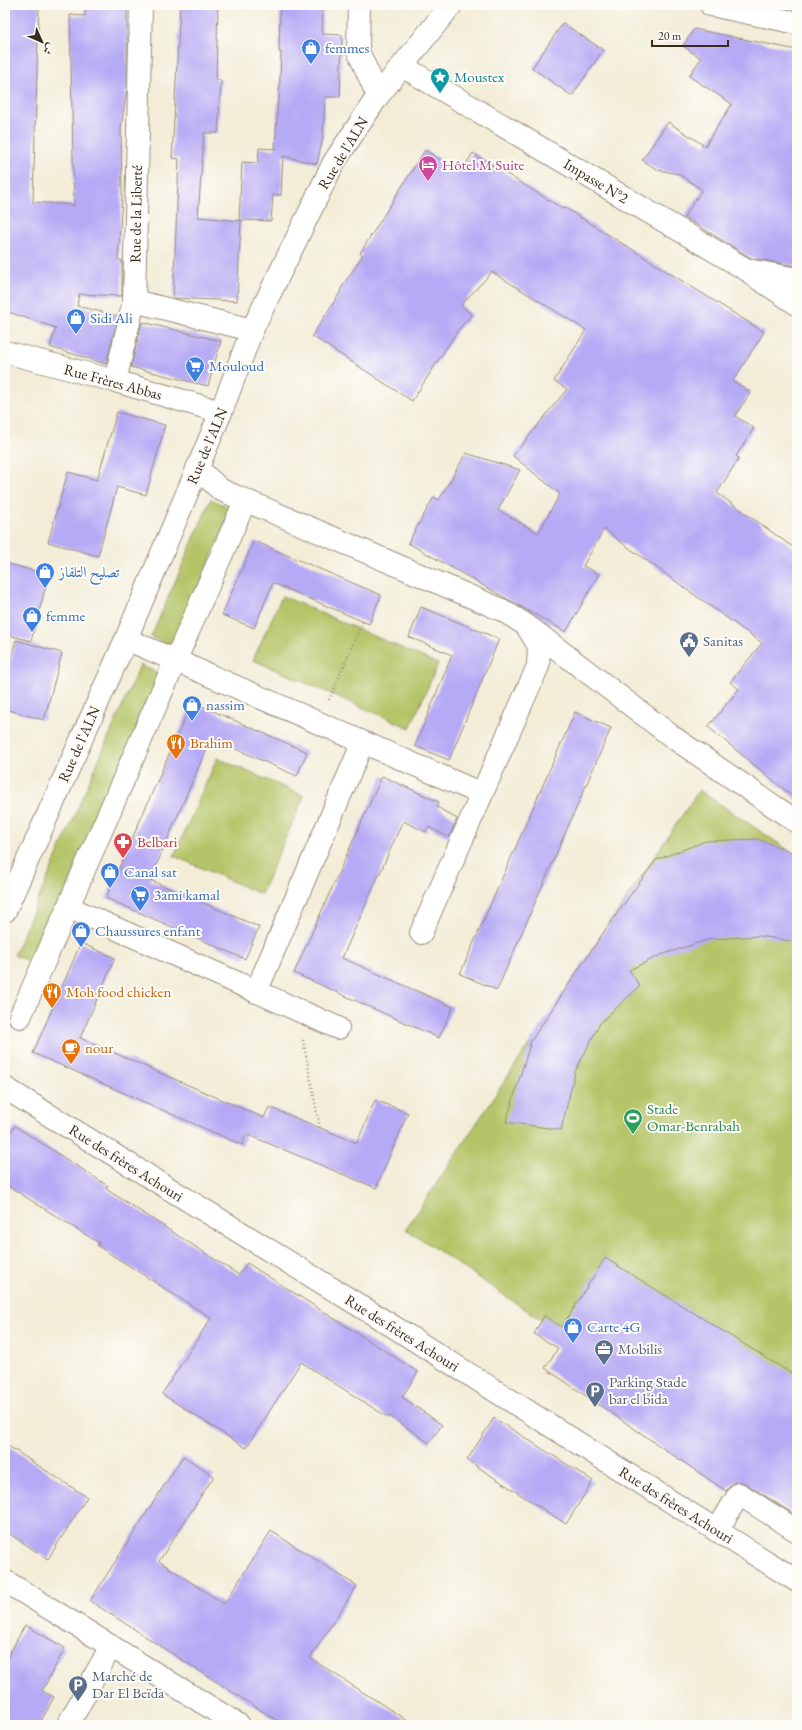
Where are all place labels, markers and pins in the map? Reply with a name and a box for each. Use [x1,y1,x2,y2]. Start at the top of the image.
shop icon: femmes [300,37,322,65]
place label: femmes [325,38,369,57]
place icon: Moustex [429,66,451,94]
place label: Moustex [454,67,505,86]
hotel icon: Hôtel M Suite [417,154,439,182]
place label: Hôtel M Suite [442,155,525,174]
shop icon: Sidi Ali [65,307,87,335]
place label: Sidi Ali [90,308,133,327]
supermarket icon: Mouloud [184,355,206,383]
place label: Mouloud [209,356,264,375]
shop icon: تصليح التلفاز [34,561,56,589]
place label: تصليح التلفاز [57,562,120,586]
shop icon: femme [21,605,43,633]
place label: femme [46,606,86,625]
public building icon: Sanitas [678,630,700,658]
place label: Sanitas [703,631,743,650]
shop icon: nassim [181,694,203,722]
place label: nassim [206,695,245,714]
restaurant icon: Brahim [165,732,187,760]
place label: Brahim [190,733,233,752]
pharmacy icon: Belbari [112,831,134,859]
place label: Belbari [137,832,178,851]
shop icon: Canal sat [99,861,121,889]
place label: Canal sat [124,862,177,881]
supermarket icon: 3ami kamal [129,884,151,912]
place label: 3ami kamal [154,885,220,904]
shop icon: Chaussures enfant [70,920,92,948]
place label: Chaussures enfant [95,921,201,940]
restaurant icon: Moh food chicken [41,981,63,1009]
place label: Moh food chicken [66,982,171,1001]
cafe icon: nour [60,1037,82,1065]
place label: nour [85,1038,113,1057]
place label: Stade Omar-Benrabah [647,1099,740,1135]
sports icon: Stade Omar-Benrabah [622,1107,644,1135]
shop icon: Carte 4G [562,1316,584,1344]
place label: Carte 4G [587,1317,640,1336]
office icon: Mobilis [593,1338,615,1366]
place label: Mobilis [618,1339,662,1358]
place label: Parking Stade bar el bida [609,1372,687,1408]
parking icon: Parking Stade bar el bida [584,1380,606,1408]
place label: Marché de Dar El Beïda [92,1666,164,1702]
parking icon: Marché de Dar El Beïda [67,1674,89,1702]

